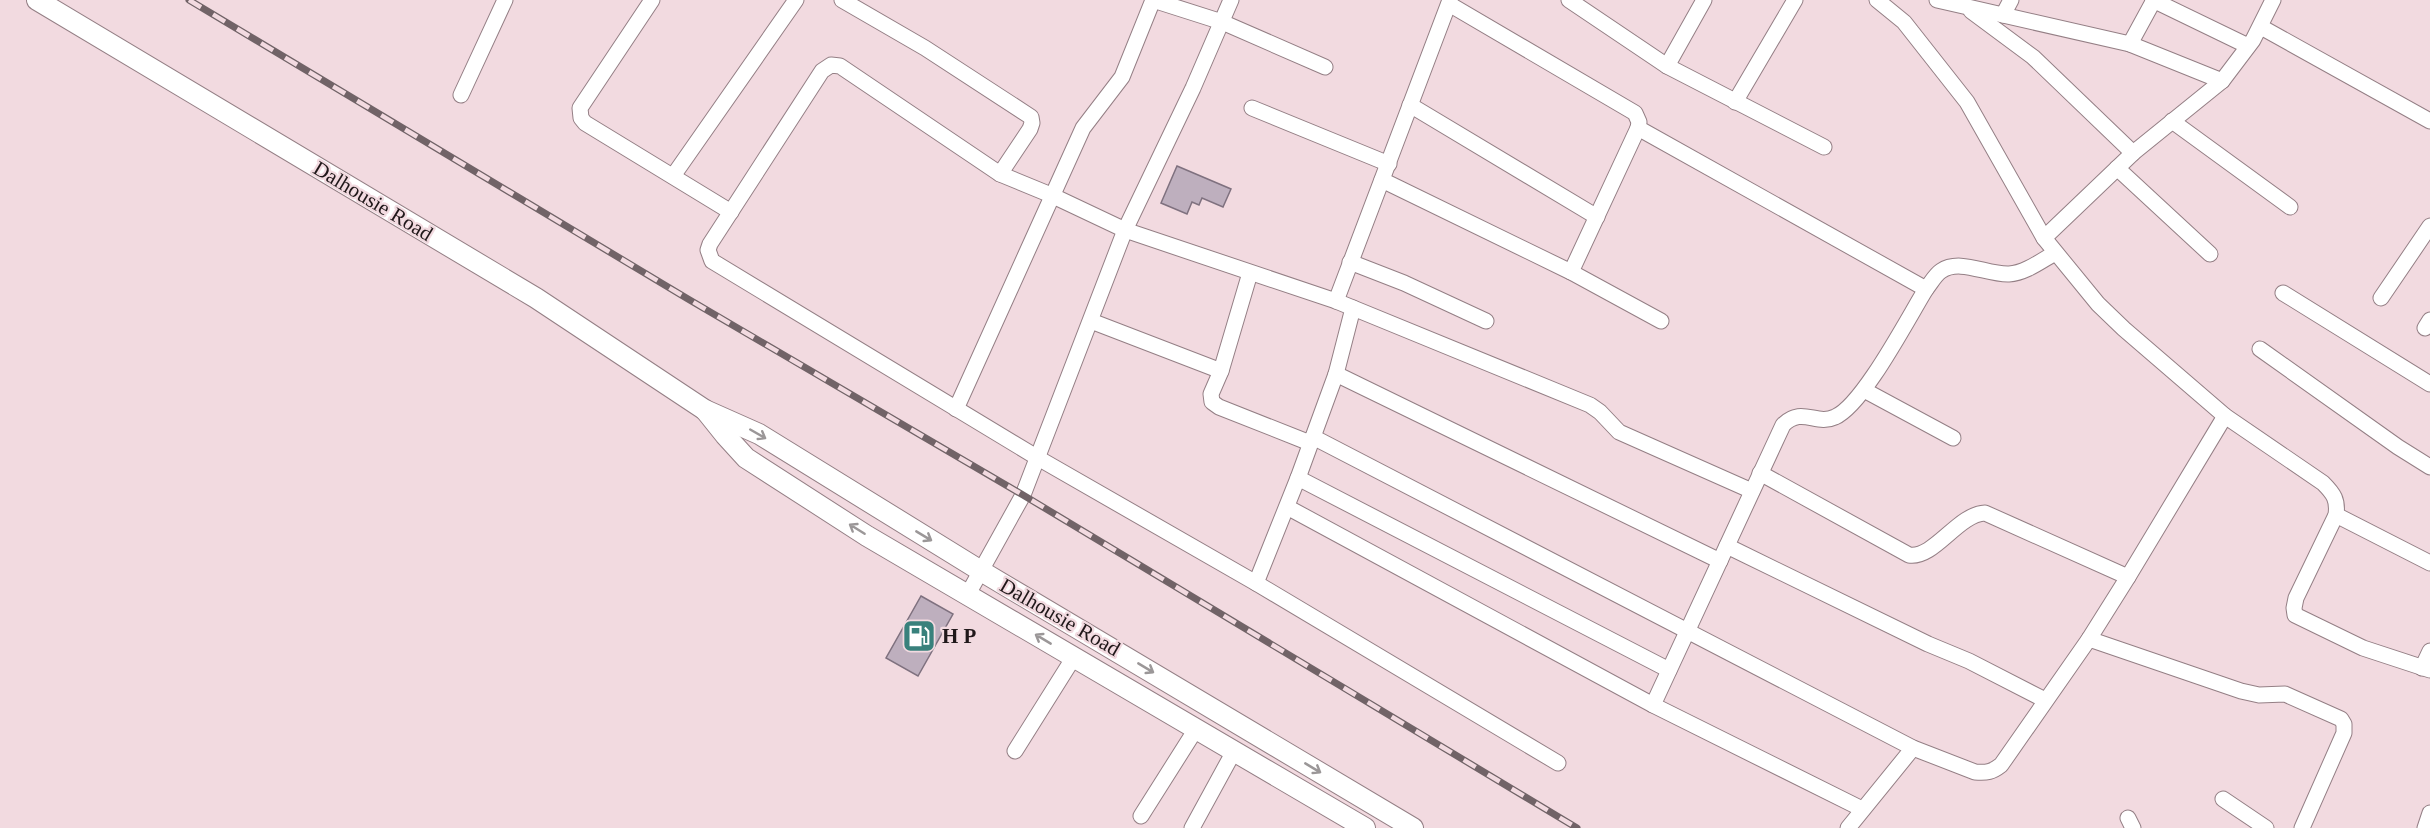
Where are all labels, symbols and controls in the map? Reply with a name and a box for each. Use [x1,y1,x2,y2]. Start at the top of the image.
street label: Dalhousie Road [309,156,437,246]
one-way arrow [749,428,766,440]
one-way arrow [849,523,866,535]
one-way arrow [915,531,932,543]
street label: Dalhousie Road [996,573,1125,661]
fuel station icon: H P [901,618,937,654]
place label: H P [942,624,977,648]
one-way arrow [1035,632,1052,644]
one-way arrow [1137,662,1154,674]
one-way arrow [1304,762,1321,774]

